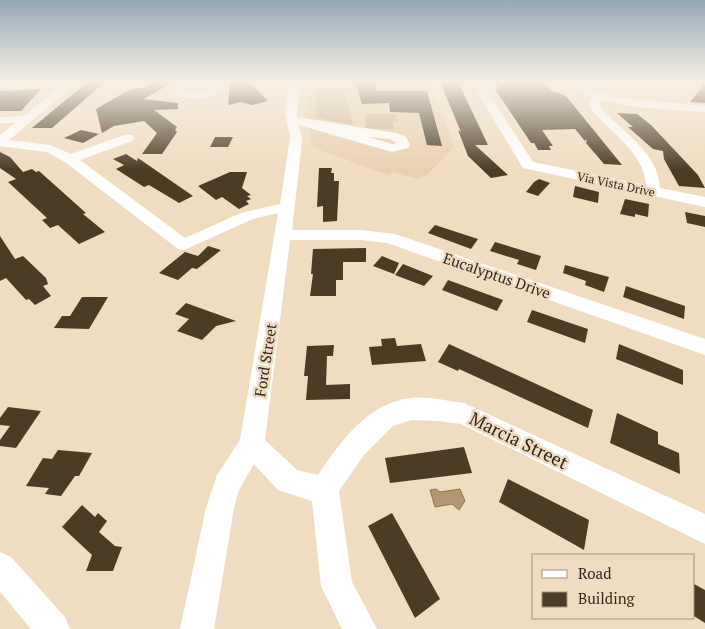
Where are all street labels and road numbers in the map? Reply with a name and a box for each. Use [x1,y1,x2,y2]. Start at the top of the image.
street label: Via Vista Drive [576,168,656,200]
street label: Eucalyptus Drive [441,247,553,303]
street label: Ford Street [249,321,281,398]
street label: Marcia Street [466,406,573,474]

